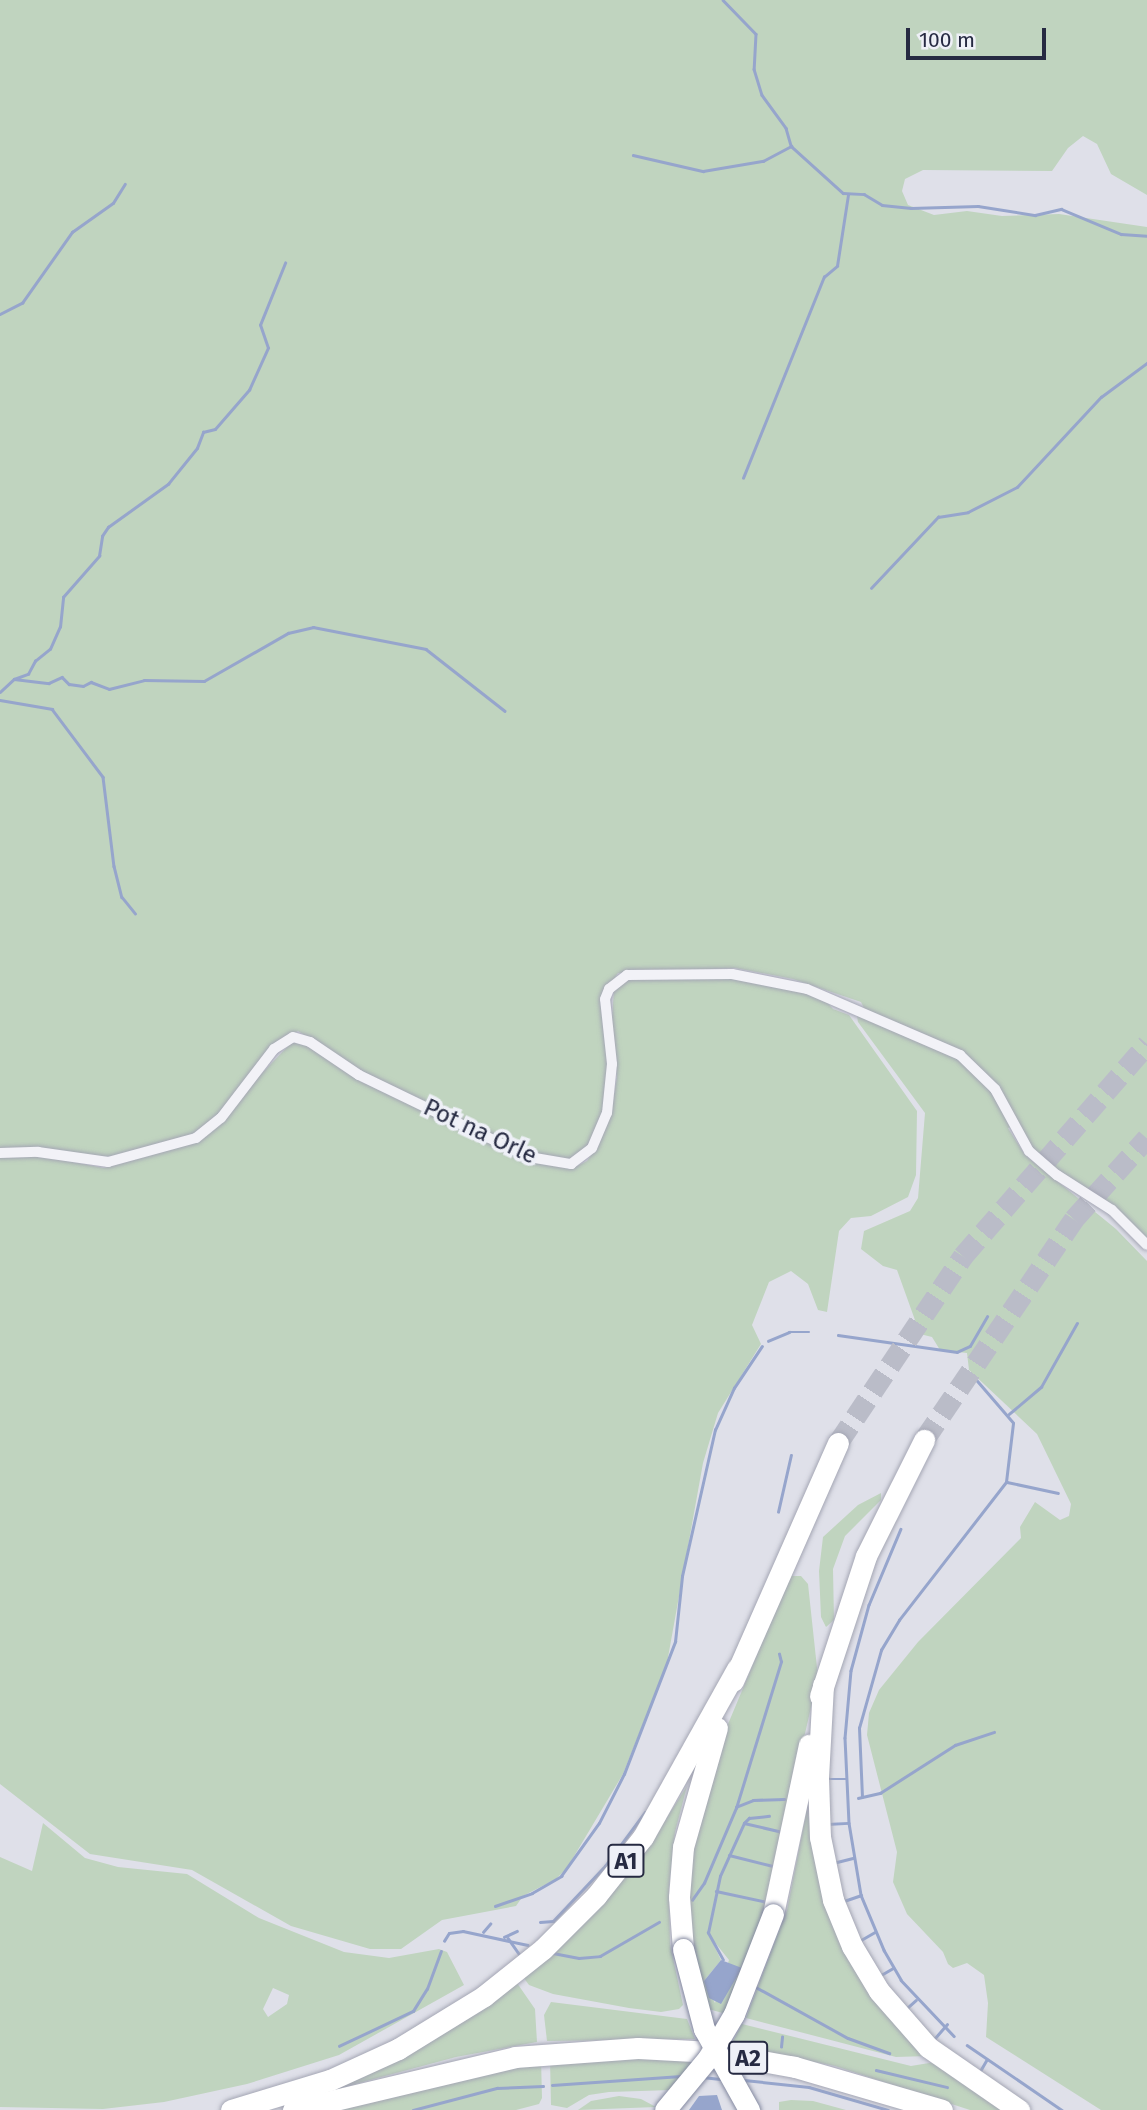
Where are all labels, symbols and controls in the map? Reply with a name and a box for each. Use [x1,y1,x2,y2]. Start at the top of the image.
scale bar [909,14,1049,58]
text: 100 m [919,27,975,53]
street label: Pot na Orle [419,1093,541,1171]
road number: A1 [607,1842,645,1880]
road number: A2 [727,2038,769,2078]

